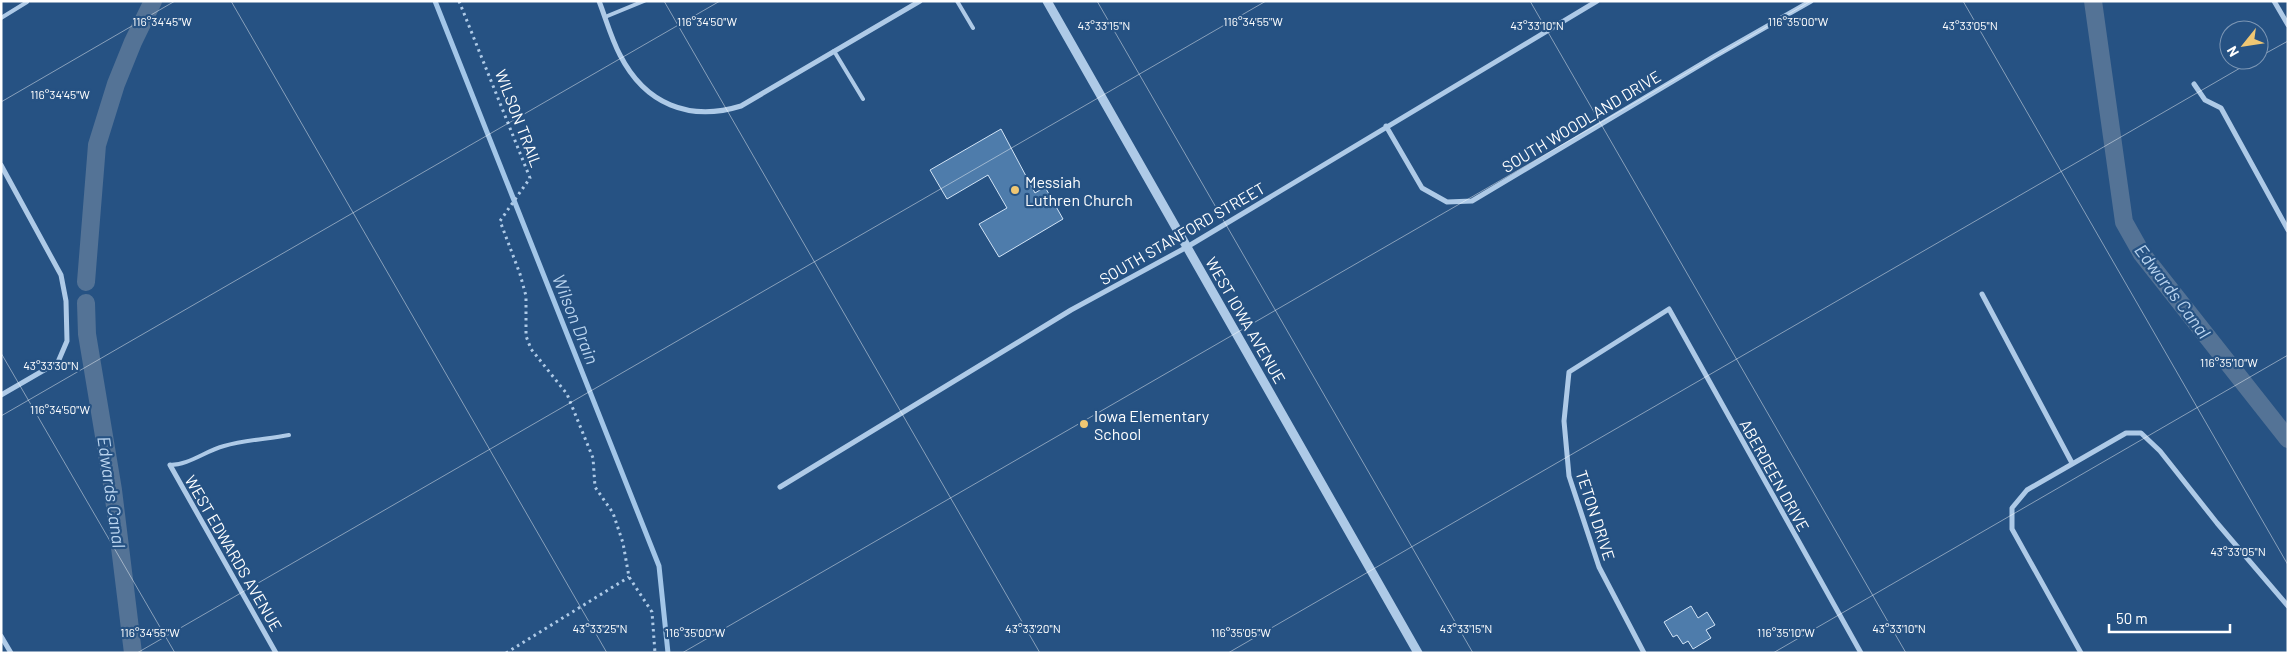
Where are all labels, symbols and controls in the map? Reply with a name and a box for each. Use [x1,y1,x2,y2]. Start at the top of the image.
text: 116°34'45"W [132,14,192,28]
text: 116°34'50"W [677,14,737,28]
text: 116°34'55"W [1223,14,1283,28]
text: 116°35'00"W [1768,14,1829,28]
text: 43°33'15"N [1078,18,1130,32]
text: 43°33'10"N [1510,18,1564,32]
text: 43°33'05"N [1942,18,1998,32]
north arrow [2219,20,2269,70]
text: N [2223,43,2242,60]
street label: SOUTH WOODLAND DRIVE [1498,66,1664,176]
street label: WILSON TRAIL [492,67,546,169]
text: 116°34'45"W [30,87,90,101]
place label: Messiah Luthren Church [1025,172,1133,209]
street label: SOUTH STANFORD STREET [1096,178,1268,288]
marker: Messiah Luthren Church [1009,184,1021,196]
water label: Edwards Canal [2130,240,2216,342]
street label: WEST IOWA AVENUE [1202,253,1290,387]
water label: Wilson Drain [548,271,604,367]
text: 116°35'10"W [2200,355,2258,369]
text: 43°33'30"N [23,358,79,372]
text: 116°34'50"W [30,402,90,416]
place label: Iowa Elementary School [1094,406,1210,443]
street label: ABERDEEN DRIVE [1736,416,1814,534]
marker: Iowa Elementary School [1078,418,1090,430]
water label: Edwards Canal [93,435,131,549]
street label: TETON DRIVE [1572,467,1620,563]
street label: WEST EDWARDS AVENUE [181,472,287,634]
text: 43°33'05"N [2210,544,2266,558]
scale bar [2109,602,2230,634]
text: 50 m [2116,609,2148,627]
text: 43°33'25"N [572,621,628,635]
text: 43°33'20"N [1005,621,1061,635]
text: 43°33'15"N [1440,621,1492,635]
text: 43°33'10"N [1872,621,1926,635]
text: 116°34'55"W [120,625,180,639]
text: 116°35'00"W [665,625,726,639]
text: 116°35'05"W [1211,625,1271,639]
text: 116°35'10"W [1757,625,1815,639]

